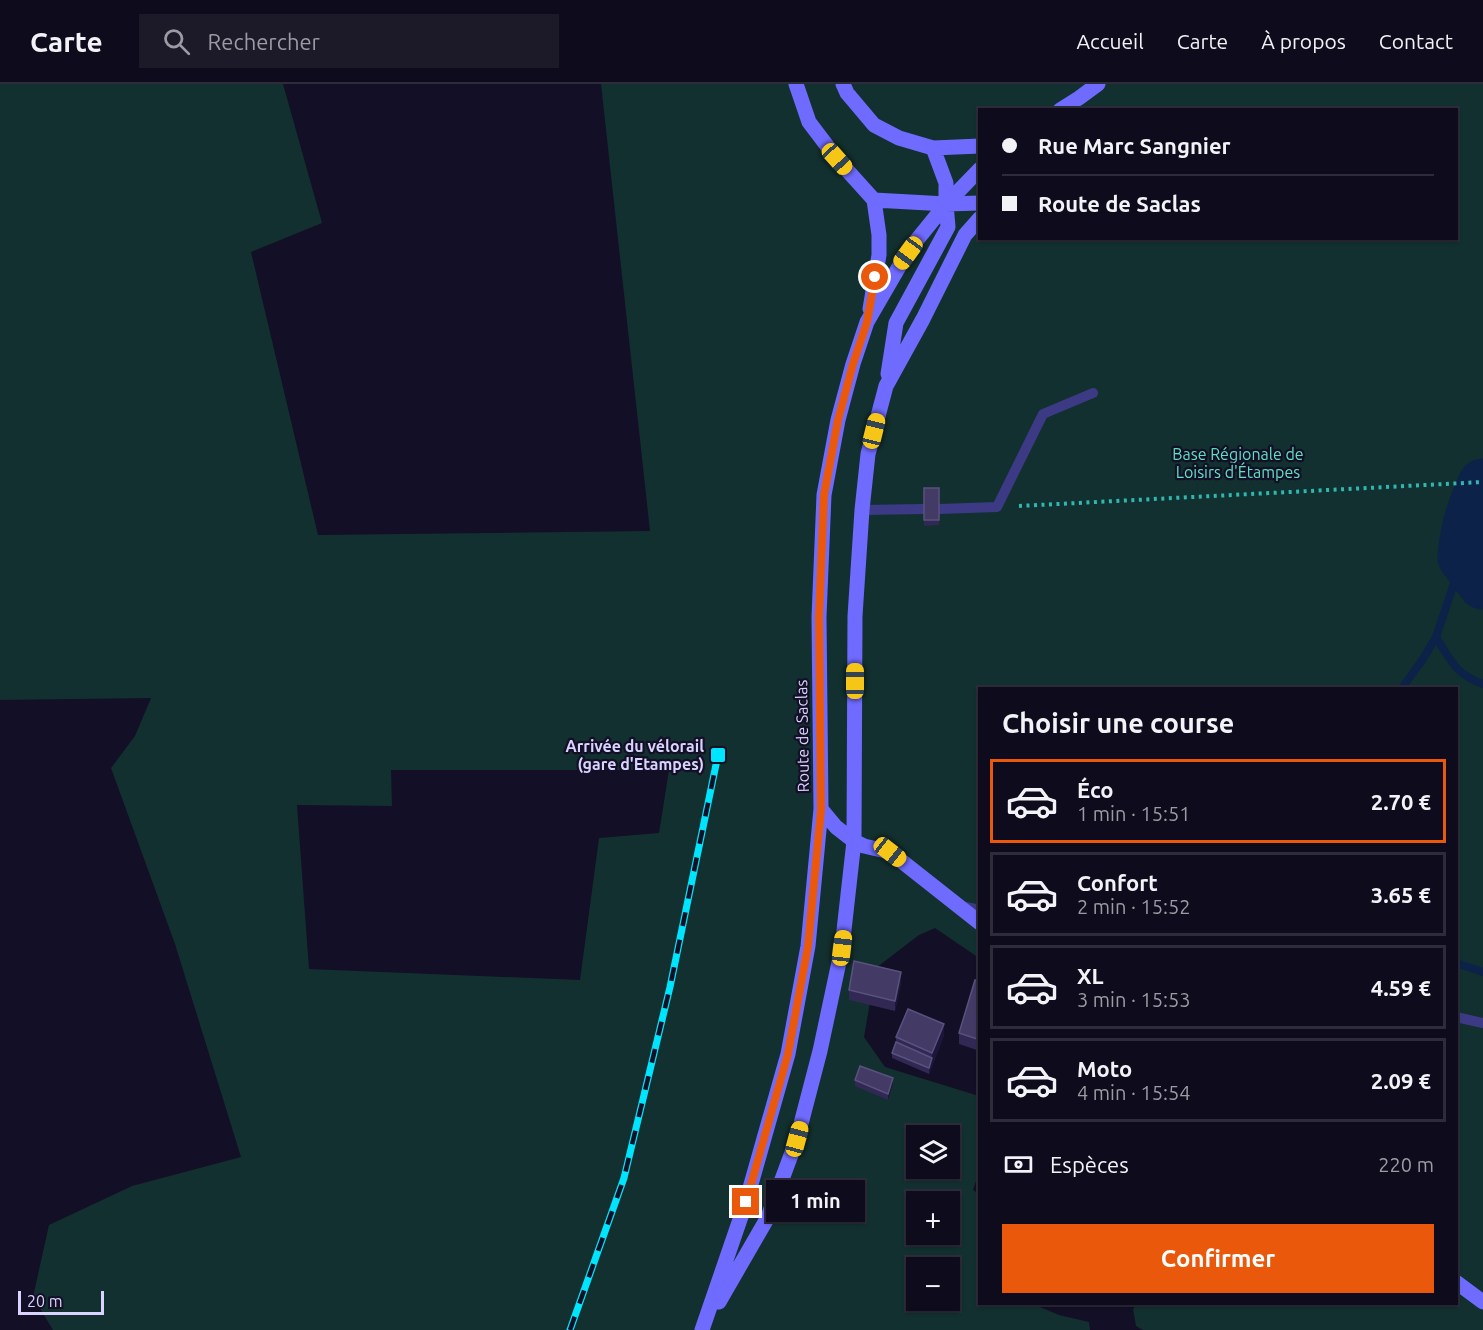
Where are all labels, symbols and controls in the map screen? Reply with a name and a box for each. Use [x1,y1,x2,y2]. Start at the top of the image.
search box [139,14,559,68]
icon: search [160,25,193,58]
text: Carte [30,26,103,57]
text: Rechercher [208,29,320,54]
text: Accueil [1076,29,1144,53]
text: Carte [1177,29,1228,53]
text: À propos [1261,29,1346,53]
text: Contact [1379,29,1453,53]
text: Rue Marc Sangnier [1038,133,1231,158]
car [818,140,856,178]
text: Route de Saclas [1038,191,1201,216]
car [890,233,926,273]
route start [861,263,888,290]
car [861,411,887,451]
park label: Base Régionale de Loisirs d'Étampes [1172,445,1304,481]
car [846,663,864,699]
street label: Route de Saclas [792,680,812,792]
text: Choisir une course [1002,708,1234,738]
place label: Arrivée du vélorail (gare d'Etampes) [565,737,704,774]
marker: Arrivée du vélorail (gare d'Etampes) [709,746,727,764]
icon: car [1005,774,1059,828]
text: Éco [1077,777,1114,802]
text: 2.70 € [1371,789,1431,814]
text: 1 min · 15:51 [1077,802,1191,825]
car [870,834,910,870]
icon: car [1005,867,1059,921]
text: Confort [1077,870,1158,895]
text: 3.65 € [1371,882,1431,907]
text: 2 min · 15:52 [1077,895,1191,918]
car [831,929,853,967]
icon: car [1005,960,1059,1014]
text: XL [1077,963,1104,988]
text: 4.59 € [1371,975,1431,1000]
text: 3 min · 15:53 [1077,988,1191,1011]
icon: car [1005,1053,1059,1107]
text: Moto [1077,1056,1132,1081]
text: 2.09 € [1371,1068,1431,1093]
text: 4 min · 15:54 [1077,1081,1191,1104]
car [784,1119,810,1159]
map controls [906,1125,960,1311]
button: layers [906,1125,960,1179]
icon: cash [1002,1148,1035,1181]
text: Espèces [1050,1152,1129,1177]
text: 220 m [1378,1153,1434,1176]
callout: 1 min [767,1181,866,1223]
route end [732,1188,759,1215]
text: 1 min [790,1189,841,1212]
button: + [906,1191,960,1245]
button: Confirmer [1002,1224,1434,1293]
button: − [906,1257,960,1311]
scale bar [18,1288,104,1316]
text: 20 m [27,1292,63,1310]

